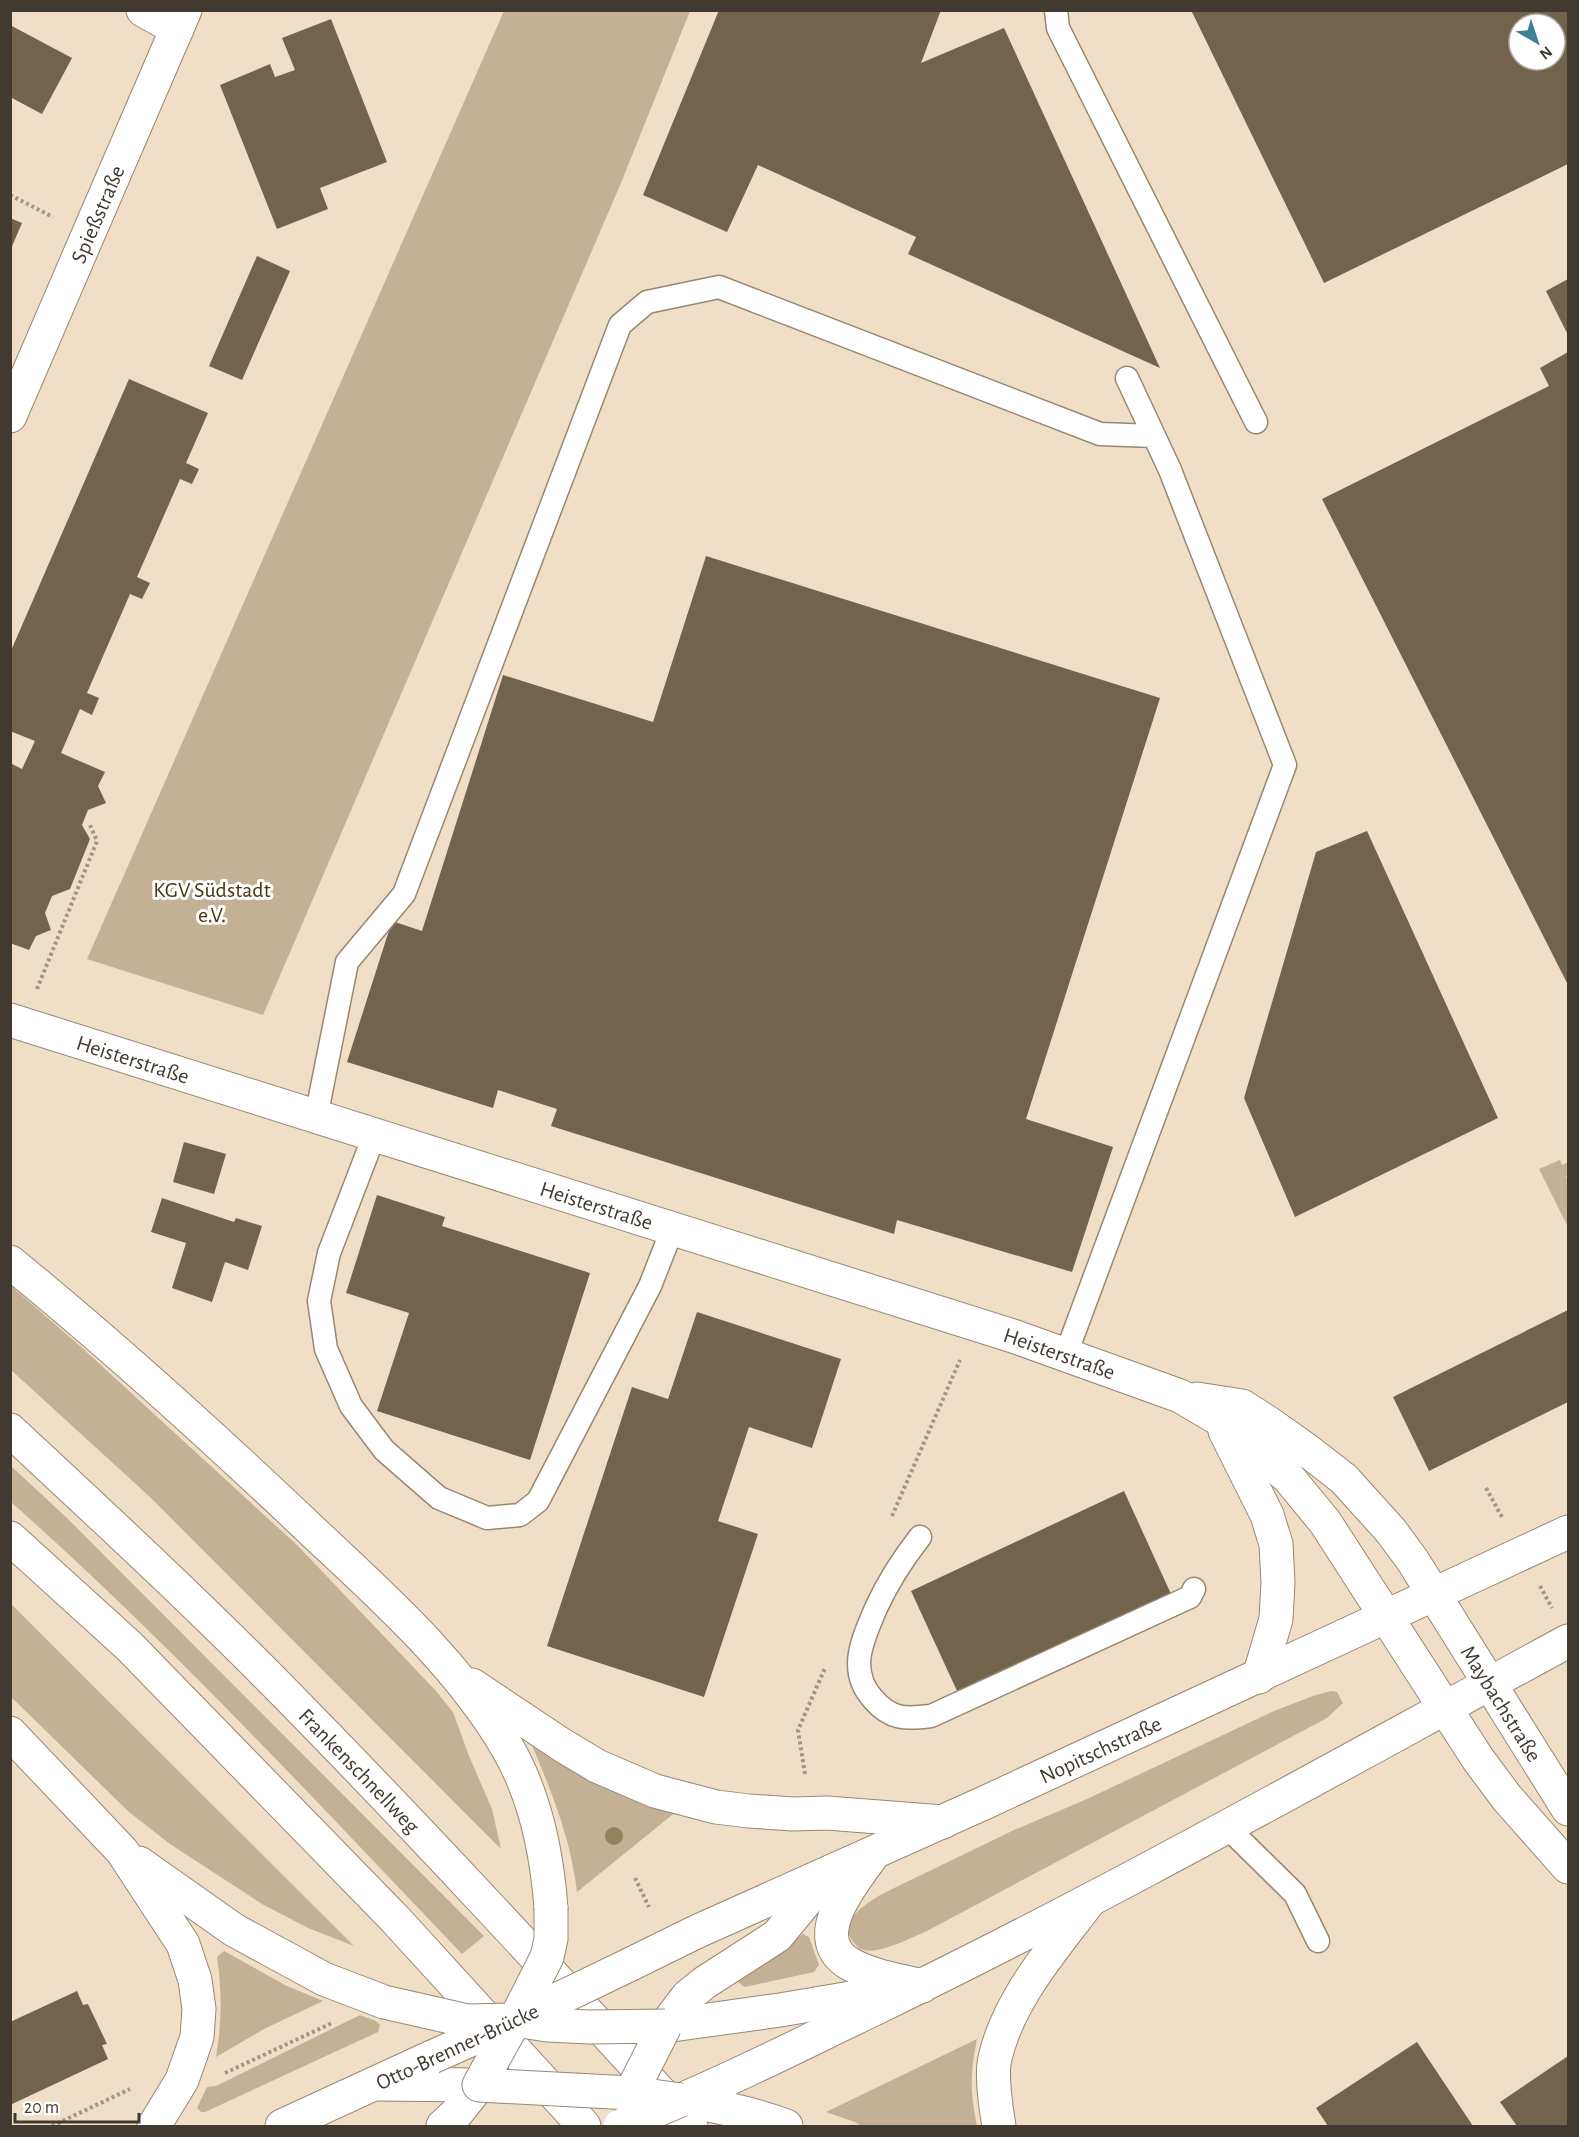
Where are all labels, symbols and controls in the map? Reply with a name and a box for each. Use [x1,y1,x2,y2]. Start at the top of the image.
north arrow [1507,12,1567,72]
text: N [1536,43,1555,63]
street label: Spießstraße [67,162,129,267]
park label: KGV Südstadt e.V. [153,879,271,926]
street label: Heisterstraße [74,1032,192,1088]
street label: Heisterstraße [537,1178,655,1234]
street label: Heisterstraße [1001,1324,1118,1384]
street label: Maybachstraße [1457,1642,1545,1766]
street label: Frankenschnellweg [294,1704,424,1838]
street label: Nopitschstraße [1036,1712,1165,1788]
street label: Otto-Brenner-Brücke [373,2000,542,2094]
scale bar [15,2086,140,2124]
text: 20 m [24,2099,59,2117]

